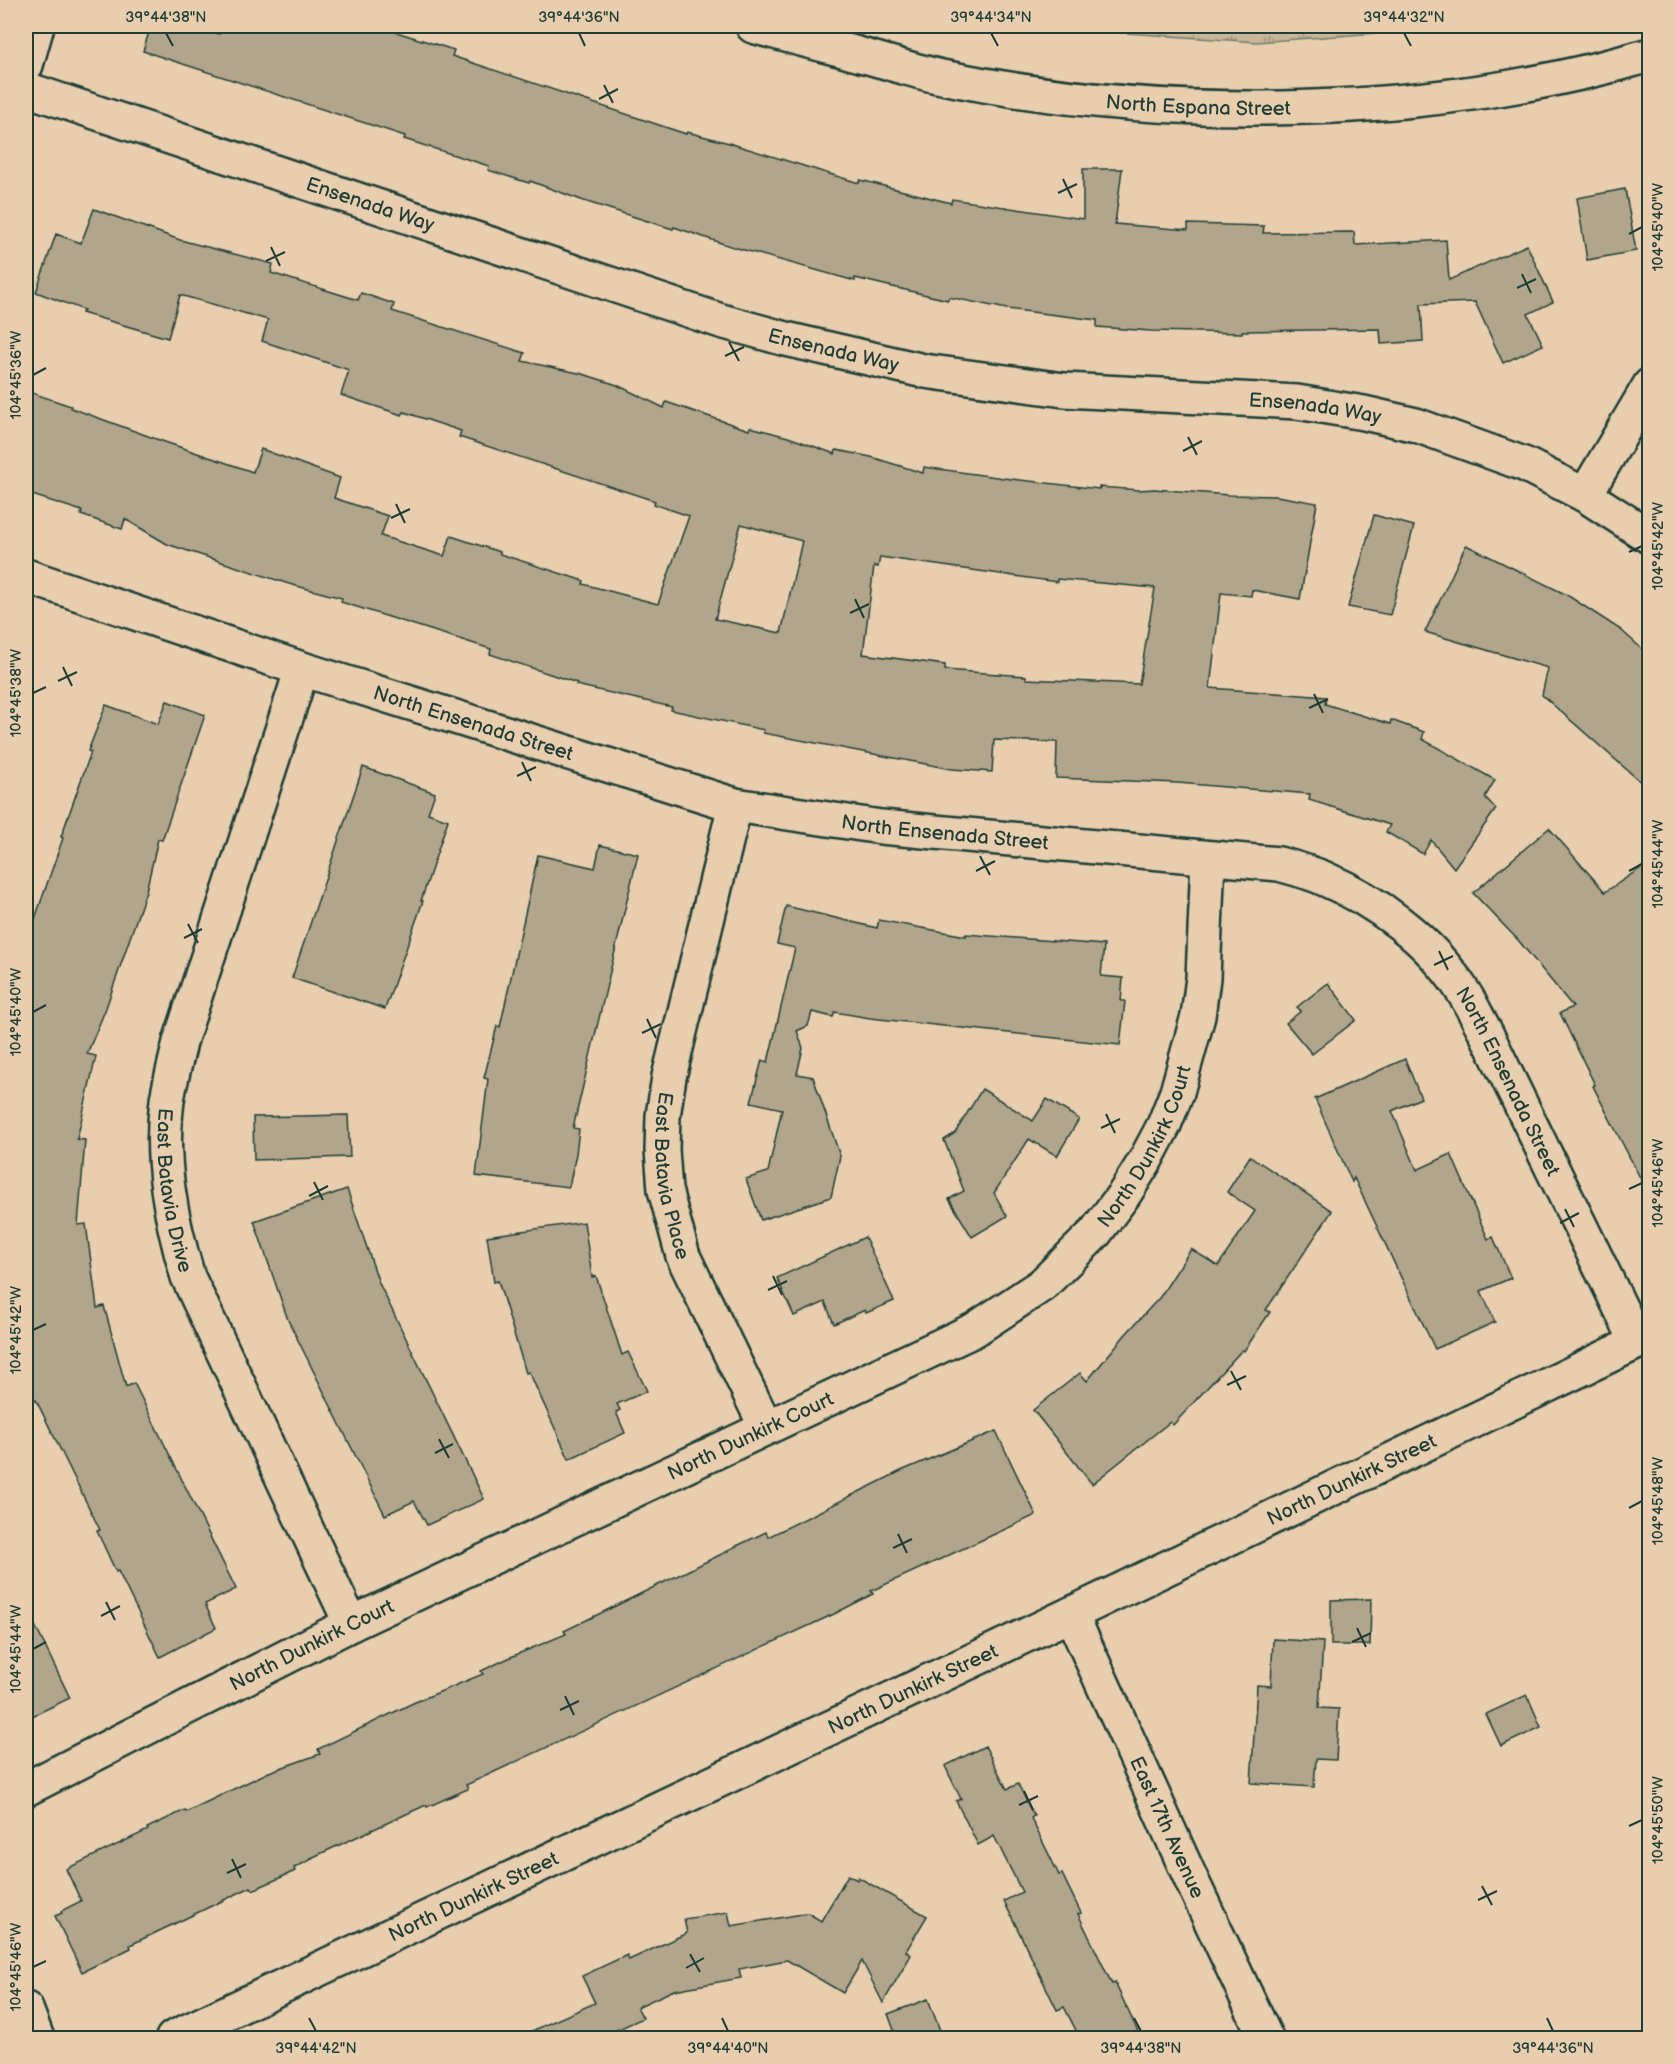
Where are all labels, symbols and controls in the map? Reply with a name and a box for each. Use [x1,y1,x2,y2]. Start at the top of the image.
text: 39°44'38"N [125,8,207,27]
text: 39°44'36"N [538,8,620,27]
text: 39°44'34"N [950,8,1032,27]
text: 39°44'32"N [1363,8,1445,27]
street label: North Espana Street [1105,90,1291,121]
street label: Ensenada Way [303,172,437,237]
text: 104°45'40"W [1649,182,1668,271]
street label: Ensenada Way [765,324,901,378]
text: 104°45'36"W [7,330,26,419]
street label: Ensenada Way [1248,389,1384,430]
text: 104°45'42"W [1649,501,1668,590]
text: 104°45'38"W [7,648,26,737]
street label: North Ensenada Street [370,681,576,766]
street label: North Ensenada Street [840,810,1050,856]
text: 104°45'44"W [1649,819,1668,908]
text: 104°45'40"W [7,967,26,1056]
street label: North Ensenada Street [1450,983,1565,1180]
street label: North Dunkirk Court [1093,1063,1197,1232]
street label: East Batavia Place [649,1090,694,1262]
street label: East Batavia Drive [151,1107,197,1275]
text: 104°45'46"W [1649,1138,1668,1227]
text: 104°45'42"W [7,1285,26,1374]
street label: North Dunkirk Court [664,1387,837,1486]
street label: North Dunkirk Street [1263,1429,1440,1531]
text: 104°45'48"W [1649,1456,1668,1545]
street label: North Dunkirk Court [226,1595,398,1697]
text: 104°45'44"W [7,1604,26,1693]
street label: North Dunkirk Street [824,1639,1002,1740]
street label: East 17th Avenue [1124,1753,1209,1903]
text: 104°45'50"W [1649,1776,1668,1864]
street label: North Dunkirk Street [385,1847,562,1948]
text: 104°45'46"W [7,1922,26,2011]
text: 39°44'42"N [275,2039,357,2058]
text: 39°44'40"N [687,2039,769,2058]
text: 39°44'38"N [1100,2039,1182,2058]
text: 39°44'36"N [1512,2039,1594,2058]

